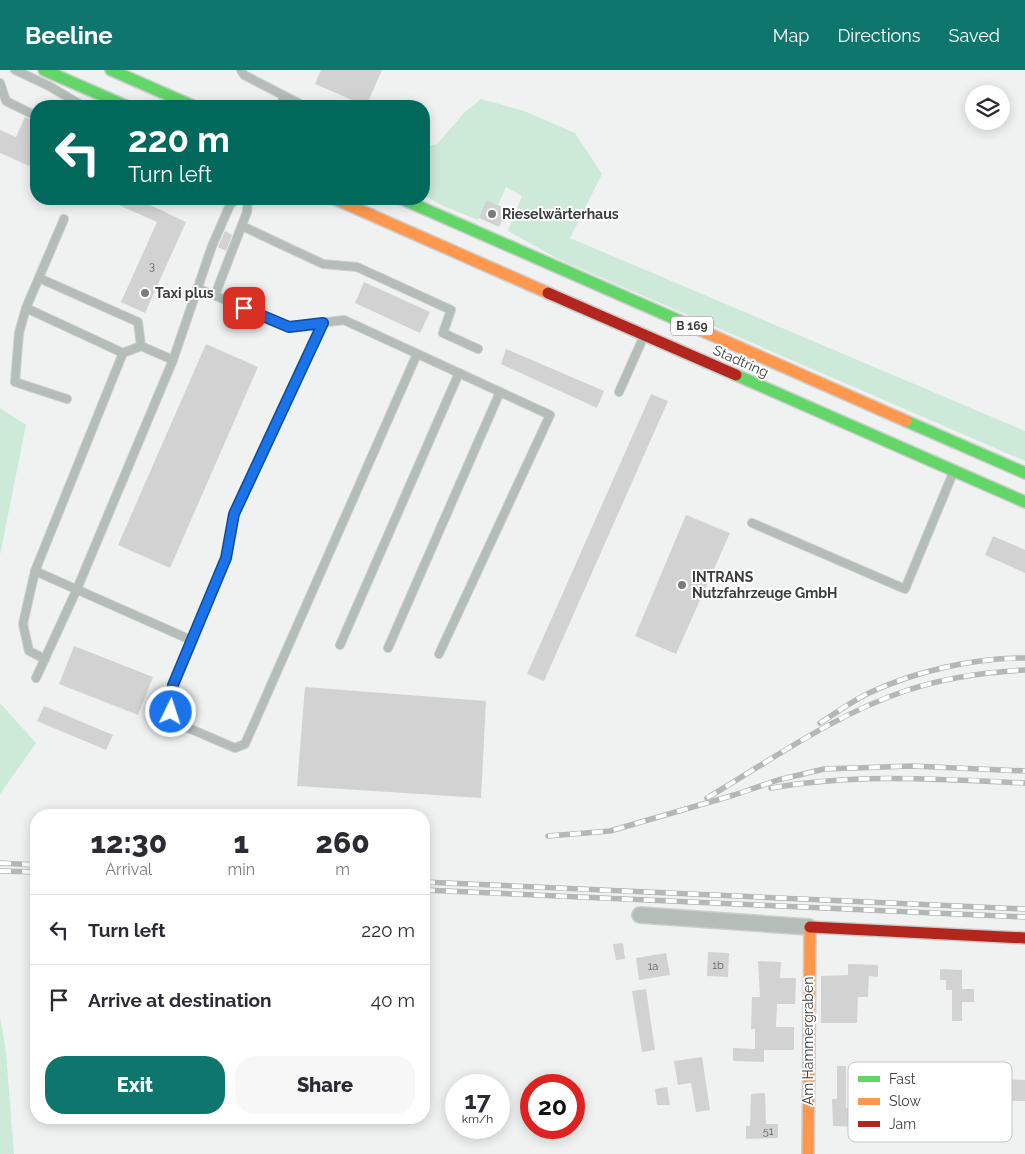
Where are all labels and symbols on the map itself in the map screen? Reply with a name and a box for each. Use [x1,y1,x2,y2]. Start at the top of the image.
place label: Rieselwärterhaus [502,206,619,222]
marker: Rieselwärterhaus [486,208,498,220]
house number: 3 [149,260,155,273]
place label: Taxi plus [155,285,214,301]
marker: Taxi plus [139,287,151,299]
pin [223,287,265,329]
road number: B 169 [671,317,713,336]
street label: Stadtring [711,342,771,380]
place label: INTRANS Nutzfahrzeuge GmbH [692,569,837,601]
marker: INTRANS Nutzfahrzeuge GmbH [676,579,688,591]
position arrow [144,685,196,737]
house number: 1b [712,959,724,972]
house number: 1a [648,960,658,973]
street label: Am Hammergraben [800,977,816,1105]
legend [848,1062,1012,1142]
text: Fast [889,1071,916,1087]
speed limit sign: 20 [520,1074,585,1139]
text: Slow [889,1093,921,1109]
text: Jam [889,1116,916,1132]
house number: 51 [763,1125,774,1138]

